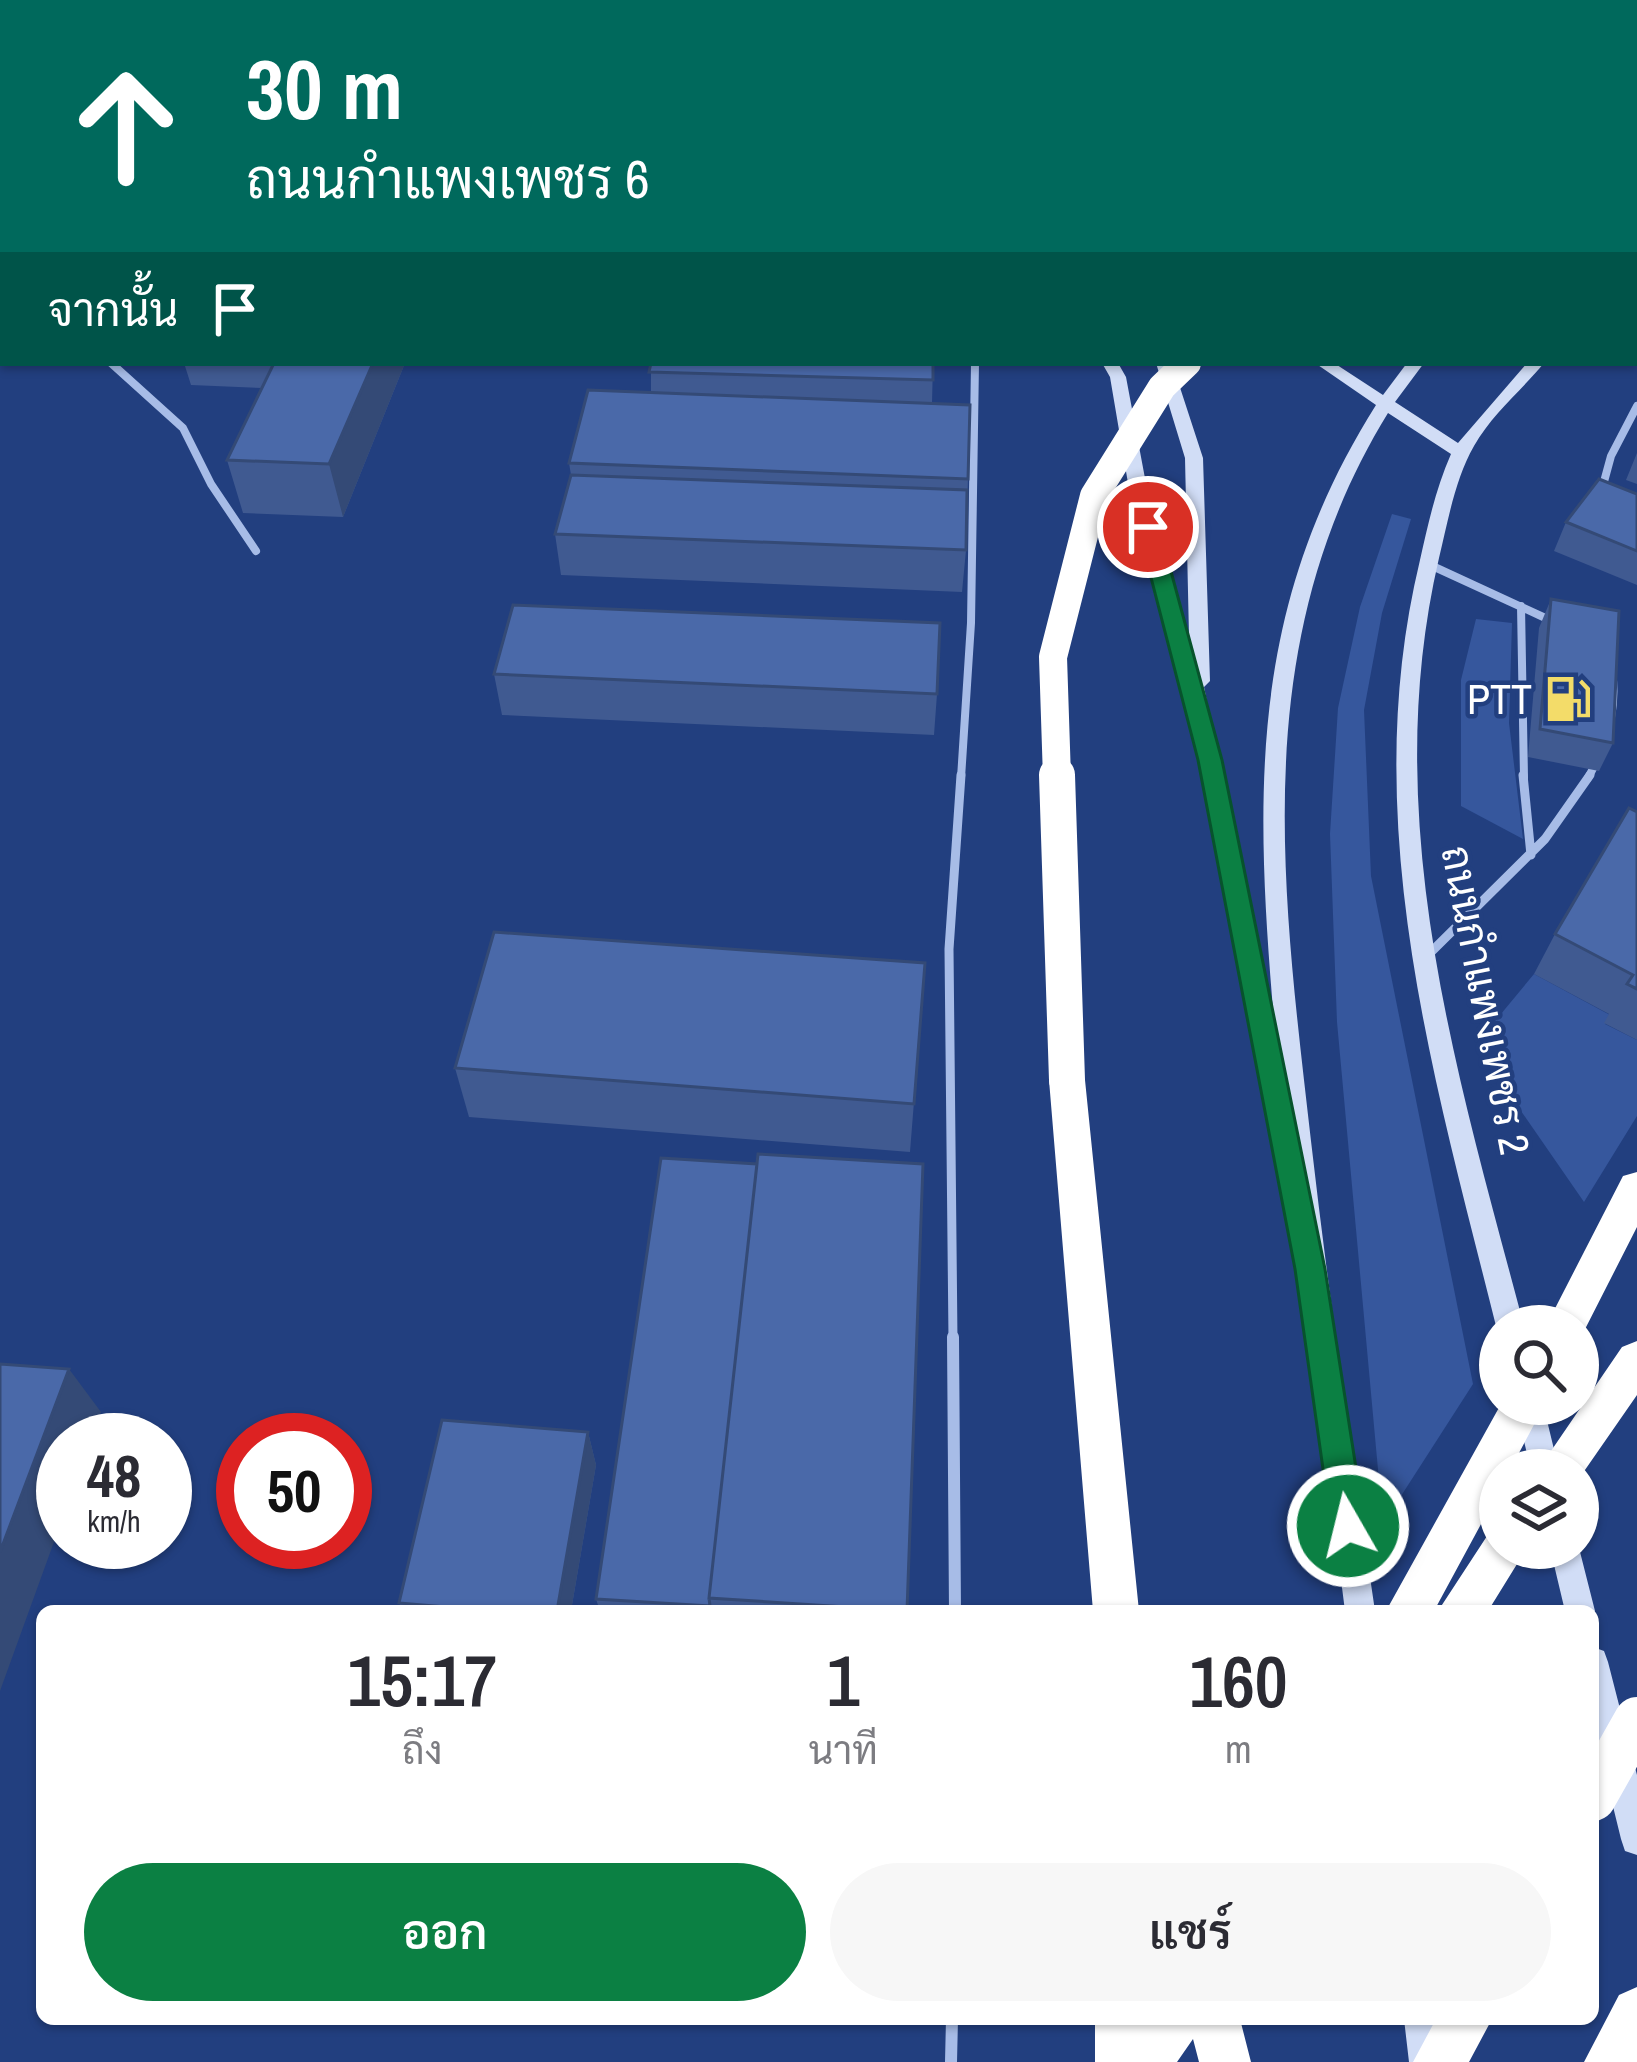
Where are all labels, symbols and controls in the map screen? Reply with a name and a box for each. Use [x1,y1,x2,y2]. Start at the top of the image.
text: 30 m [246,32,403,145]
icon: ahead [48,48,204,204]
text: ถนนกำแพงเพชร 6 [246,142,650,215]
icon: arrive [202,276,268,342]
text: จากนั้น [48,279,178,340]
pin [1097,476,1199,578]
icon: arrive [1115,494,1181,560]
place label: PTT [1467,671,1532,727]
fuel station icon: PTT [1543,674,1593,724]
street label: ถนนกำแพงเพชร 2 [1429,841,1543,1159]
map controls [1479,1305,1599,1569]
button: search [1479,1305,1599,1425]
speed limit sign: 50 [216,1413,372,1569]
text: 48 [87,1435,141,1516]
button: layers [1479,1449,1599,1569]
position arrow [1285,1463,1411,1589]
text: km/h [87,1501,141,1541]
text: 15:17 [347,1631,497,1728]
text: 1 [827,1631,860,1728]
text: 160 [1189,1632,1288,1729]
text: m [1225,1723,1252,1775]
text: ถึง [402,1724,442,1776]
text: นาที [809,1724,878,1776]
button: ออก [84,1863,806,2001]
button: แชร์ [830,1863,1551,2001]

